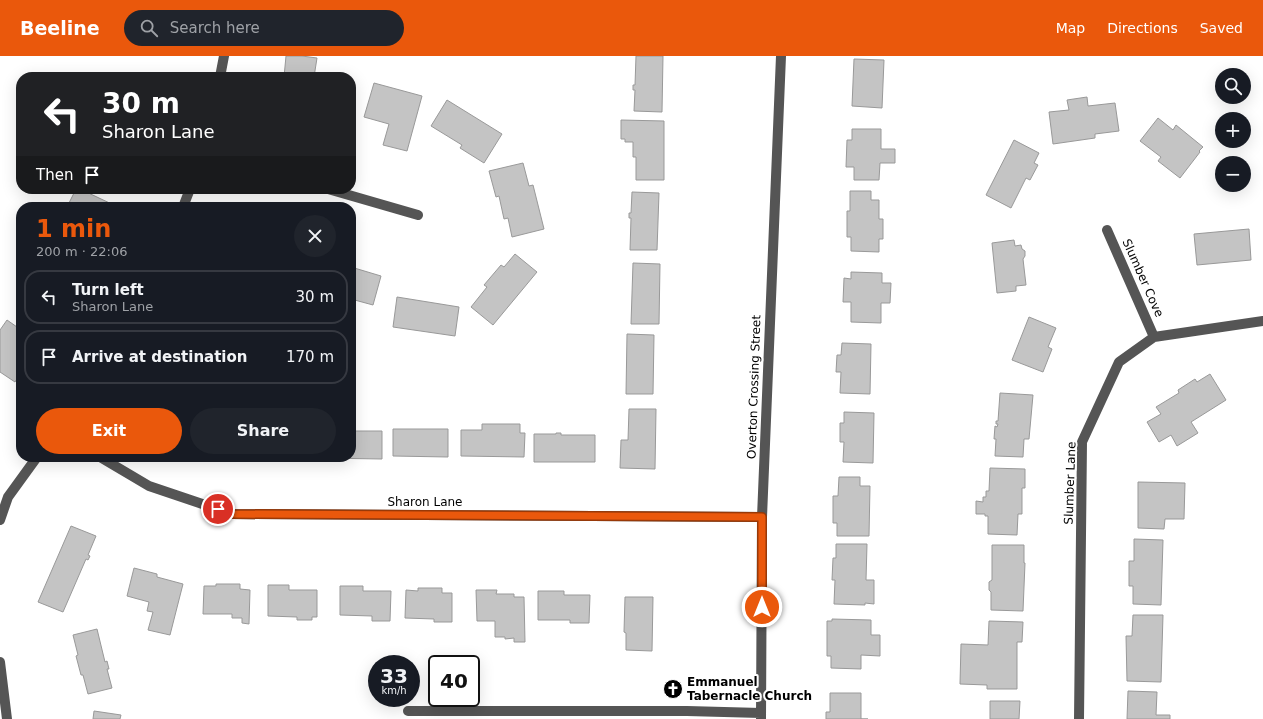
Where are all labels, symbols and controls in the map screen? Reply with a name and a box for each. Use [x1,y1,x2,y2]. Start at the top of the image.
search box [124,10,404,46]
text: Beeline [20,17,100,39]
icon: search [138,17,160,39]
text: Search here [170,19,260,37]
text: Map [1056,20,1085,36]
text: Directions [1107,20,1178,36]
text: Saved [1200,20,1243,36]
map controls [1215,68,1251,192]
button: search [1215,68,1251,104]
text: 30 m [102,87,180,120]
icon: left [36,88,88,140]
button: + [1215,112,1251,148]
text: Sharon Lane [102,121,215,142]
button: − [1215,156,1251,192]
icon: arrive [81,164,103,186]
text: Then [36,166,73,184]
text: 1 min [36,215,111,243]
button: close [294,215,336,257]
street label: Slumber Cove [1119,237,1167,319]
text: 200 m · 22:06 [36,244,127,259]
text: Turn left [72,281,144,299]
icon: left [38,286,60,308]
text: 30 m [296,288,334,306]
text: Sharon Lane [72,299,153,314]
street label: Overton Crossing Street [744,314,764,459]
icon: arrive [38,346,60,368]
text: Arrive at destination [72,348,247,366]
text: 170 m [286,348,334,366]
button: Exit [36,408,182,454]
button: Share [190,408,336,454]
street label: Slumber Lane [1062,441,1078,525]
pin [201,492,235,526]
street label: Sharon Lane [387,495,463,509]
icon: arrive [207,498,229,520]
position arrow [741,586,783,628]
speed limit sign: 40 [428,655,480,707]
text: 33 [380,664,408,688]
place label: Emmanuel Tabernacle Church [687,675,812,703]
church icon: Emmanuel Tabernacle Church [662,678,684,700]
text: km/h [381,685,407,696]

